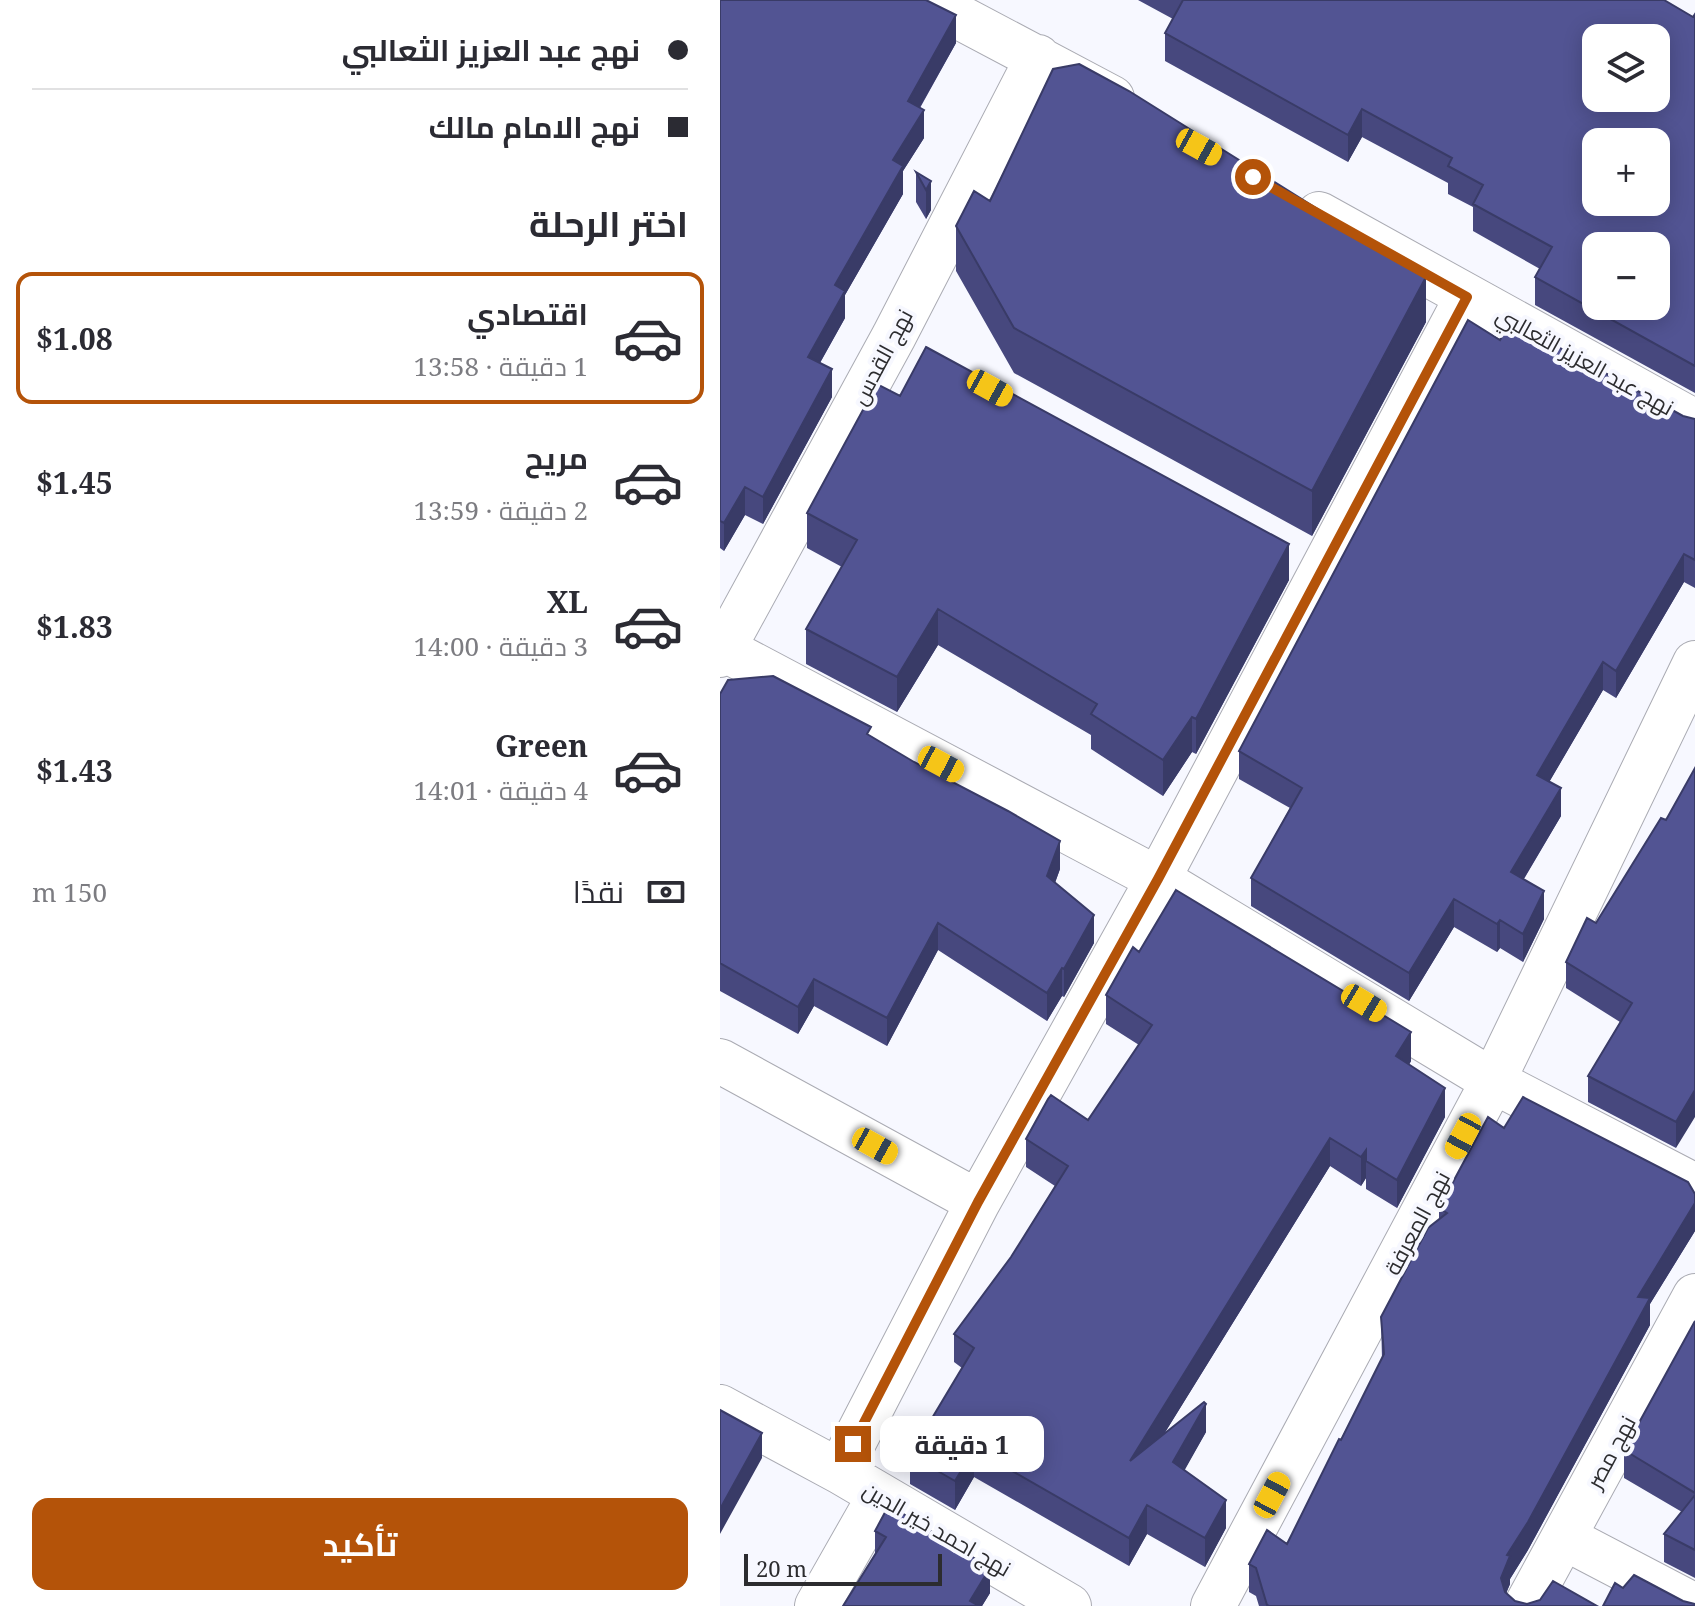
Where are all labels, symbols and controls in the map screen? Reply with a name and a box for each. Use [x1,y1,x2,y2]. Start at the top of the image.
map controls [1582,24,1670,320]
button: layers [1582,24,1670,112]
text: نهج عبد العزيز الثعالبي [342,29,640,70]
text: نهج الامام مالك [429,106,640,147]
car [1172,125,1226,169]
button: + [1582,128,1670,216]
route start [1235,159,1271,195]
text: اختر الرحلة [529,199,688,248]
button: − [1582,232,1670,320]
text: اقتصادي [467,293,588,334]
street label: نهج عبد العزيز الثعالبي [1490,299,1680,424]
icon: car [612,302,684,374]
street label: نهج القدس [843,303,920,410]
text: $1.08 [36,318,113,359]
text: 1 دقيقة · 13:58 [413,348,588,384]
car [963,366,1017,410]
text: مريح [525,437,588,478]
icon: car [612,446,684,518]
text: $1.45 [36,462,113,503]
text: 2 دقيقة · 13:59 [413,492,588,528]
text: XL [546,581,588,622]
icon: car [612,590,684,662]
text: $1.83 [36,606,113,647]
text: 3 دقيقة · 14:00 [413,628,588,664]
text: Green [495,725,588,766]
icon: car [612,734,684,806]
car [914,742,968,786]
text: $1.43 [36,750,113,791]
text: 4 دقيقة · 14:01 [413,772,588,808]
icon: cash [644,870,688,914]
text: نقدًا [573,871,624,912]
text: 150 m [32,874,107,910]
car [1337,980,1391,1026]
car [1441,1109,1485,1163]
car [848,1124,902,1168]
street label: نهج المعرفة [1376,1165,1457,1280]
street label: نهج مصر [1577,1410,1643,1496]
callout: 1 دقيقة [881,1416,1045,1472]
route end [835,1426,871,1462]
text: 1 دقيقة [915,1426,1009,1462]
car [1250,1468,1294,1522]
street label: نهج احمد خير الدين [857,1474,1017,1584]
button: تأكيد [32,1498,688,1590]
scale bar [744,1550,942,1586]
text: 20 m [756,1553,807,1583]

